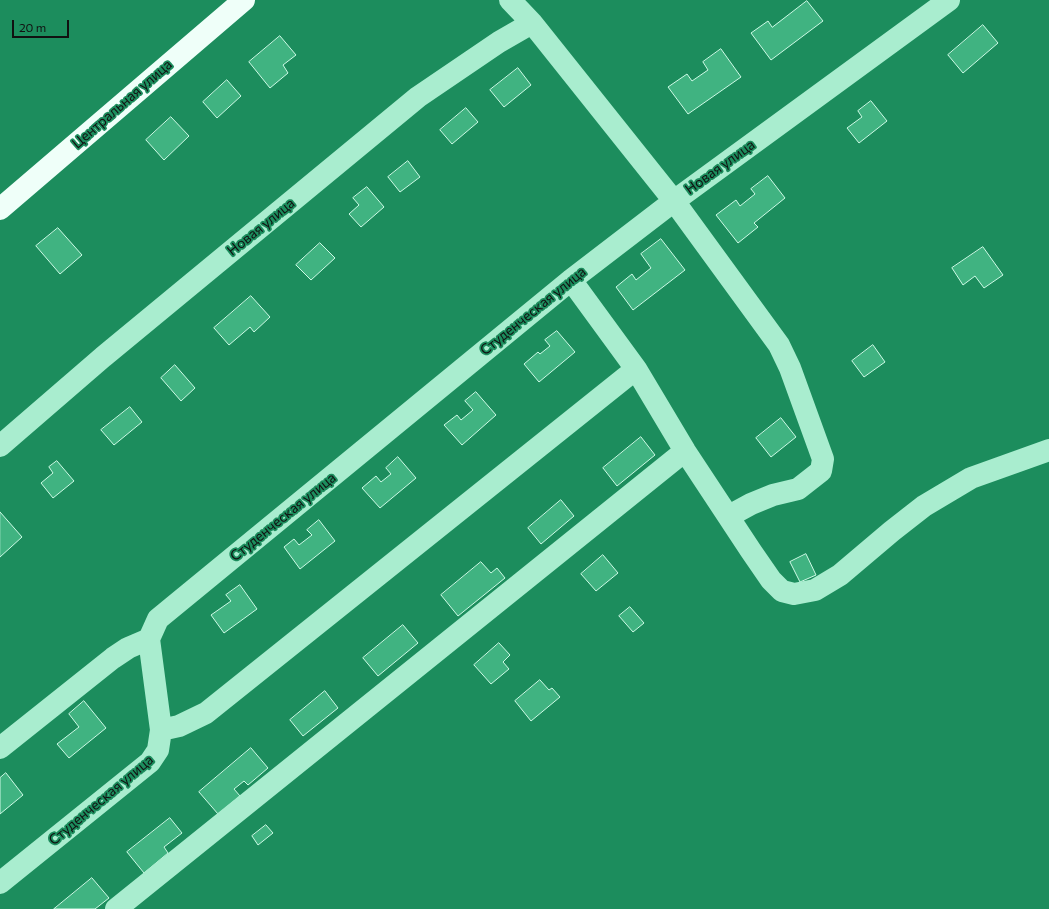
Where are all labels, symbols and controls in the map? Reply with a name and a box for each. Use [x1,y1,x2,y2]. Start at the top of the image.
scale bar [14,12,71,38]
text: 20 m [19,20,46,34]
street label: Центральная улица [69,56,175,152]
street label: Новая улица [682,136,758,198]
street label: Новая улица [224,195,298,259]
street label: Студенческая улица [477,263,589,359]
street label: Студенческая улица [227,469,339,565]
street label: Студенческая улица [45,751,157,849]

